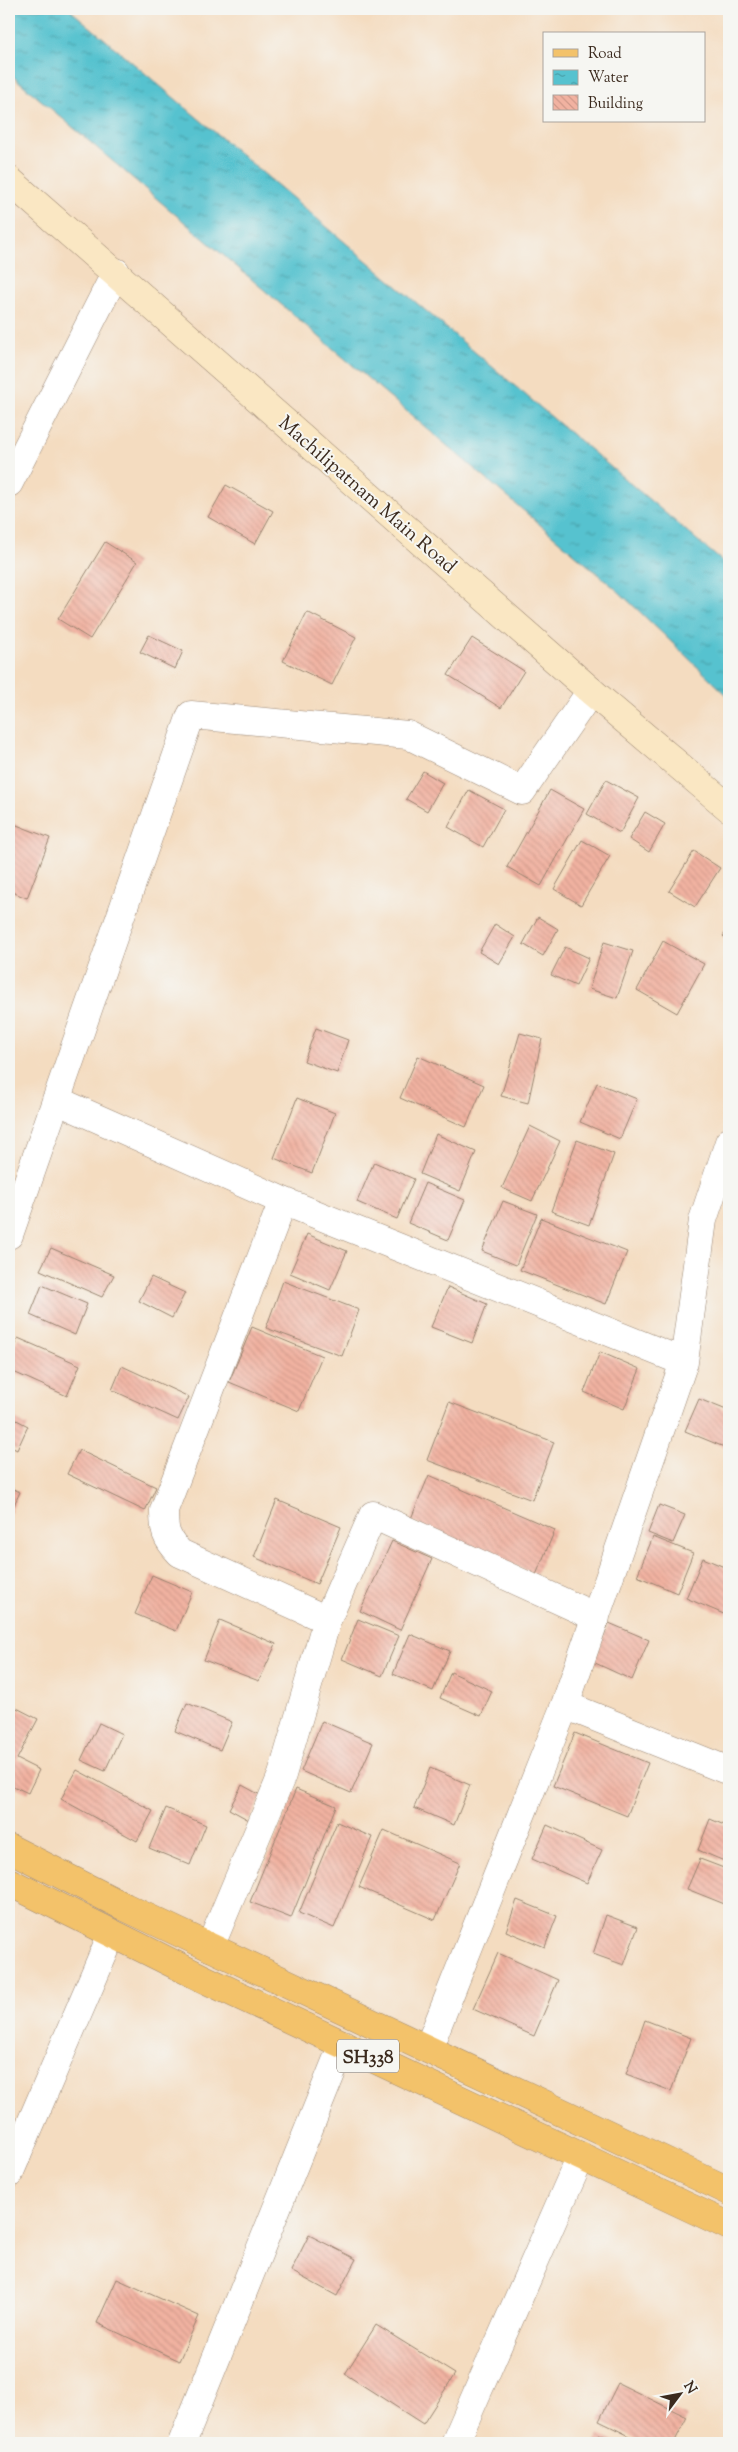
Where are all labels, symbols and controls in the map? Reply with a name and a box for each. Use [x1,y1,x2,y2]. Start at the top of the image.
legend [543,32,706,122]
text: Road [588,44,622,65]
text: Water [588,68,629,89]
text: Building [588,94,643,115]
street label: Machilipatnam Main Road [271,410,462,582]
road number: SH338 [337,2040,399,2072]
north arrow [656,2370,706,2420]
text: N [678,2378,701,2398]

